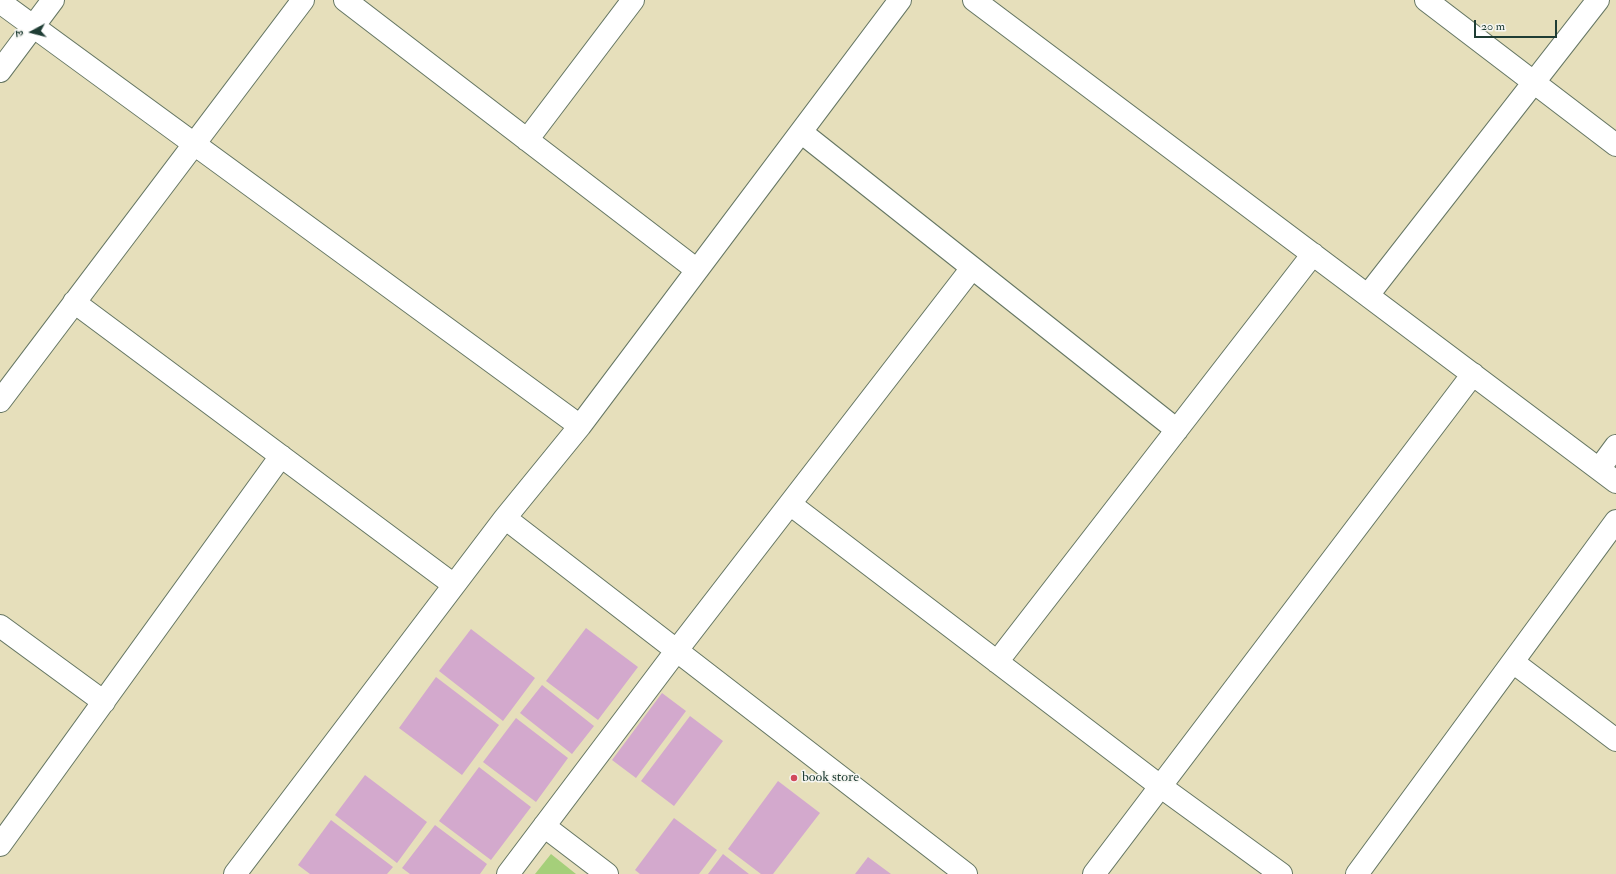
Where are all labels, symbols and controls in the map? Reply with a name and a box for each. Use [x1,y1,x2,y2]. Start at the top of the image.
north arrow [12,12,52,52]
scale bar [1476,12,1559,38]
text: 20 m [1481,19,1505,34]
text: उ [13,30,26,37]
place label: book store [802,770,859,786]
marker: book store [789,773,799,783]

